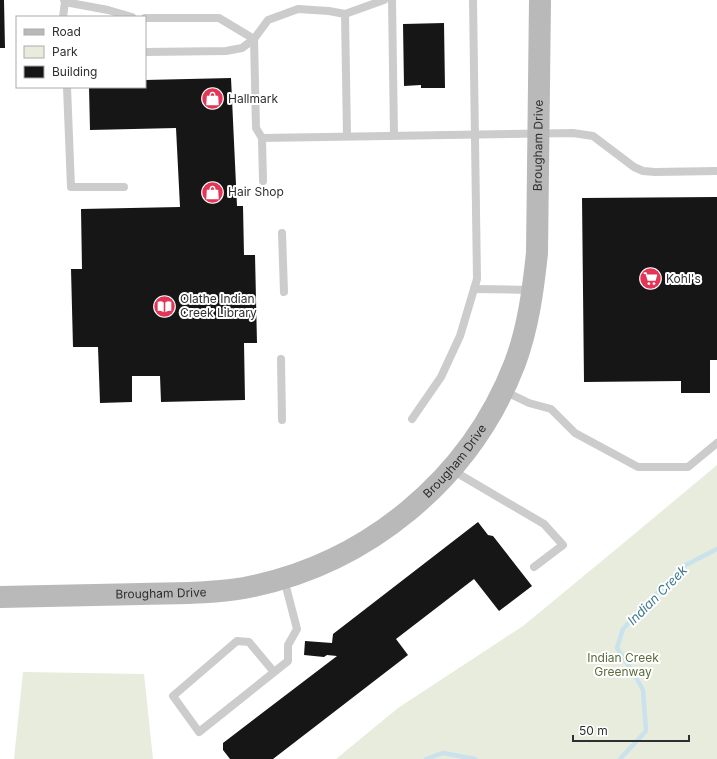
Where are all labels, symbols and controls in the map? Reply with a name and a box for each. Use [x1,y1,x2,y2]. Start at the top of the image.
legend [16,16,146,88]
text: Road [52,24,81,39]
text: Park [52,44,78,59]
text: Building [52,64,97,79]
shop icon: Hallmark [200,86,226,112]
place label: Hallmark [228,91,278,106]
street label: Brougham Drive [530,100,546,191]
shop icon: Hair Shop [199,179,225,205]
place label: Hair Shop [228,184,284,199]
supermarket icon: Kohl's [637,266,663,292]
place label: Kohl's [666,271,701,286]
place label: Olathe Indian Creek Library [180,291,257,320]
library icon: Olathe Indian Creek Library [151,293,177,319]
street label: Brougham Drive [420,421,489,501]
water label: Indian Creek [624,561,691,628]
street label: Brougham Drive [115,584,207,602]
park label: Indian Creek Greenway [587,650,659,679]
scale bar [573,717,689,743]
text: 50 m [579,723,608,738]

